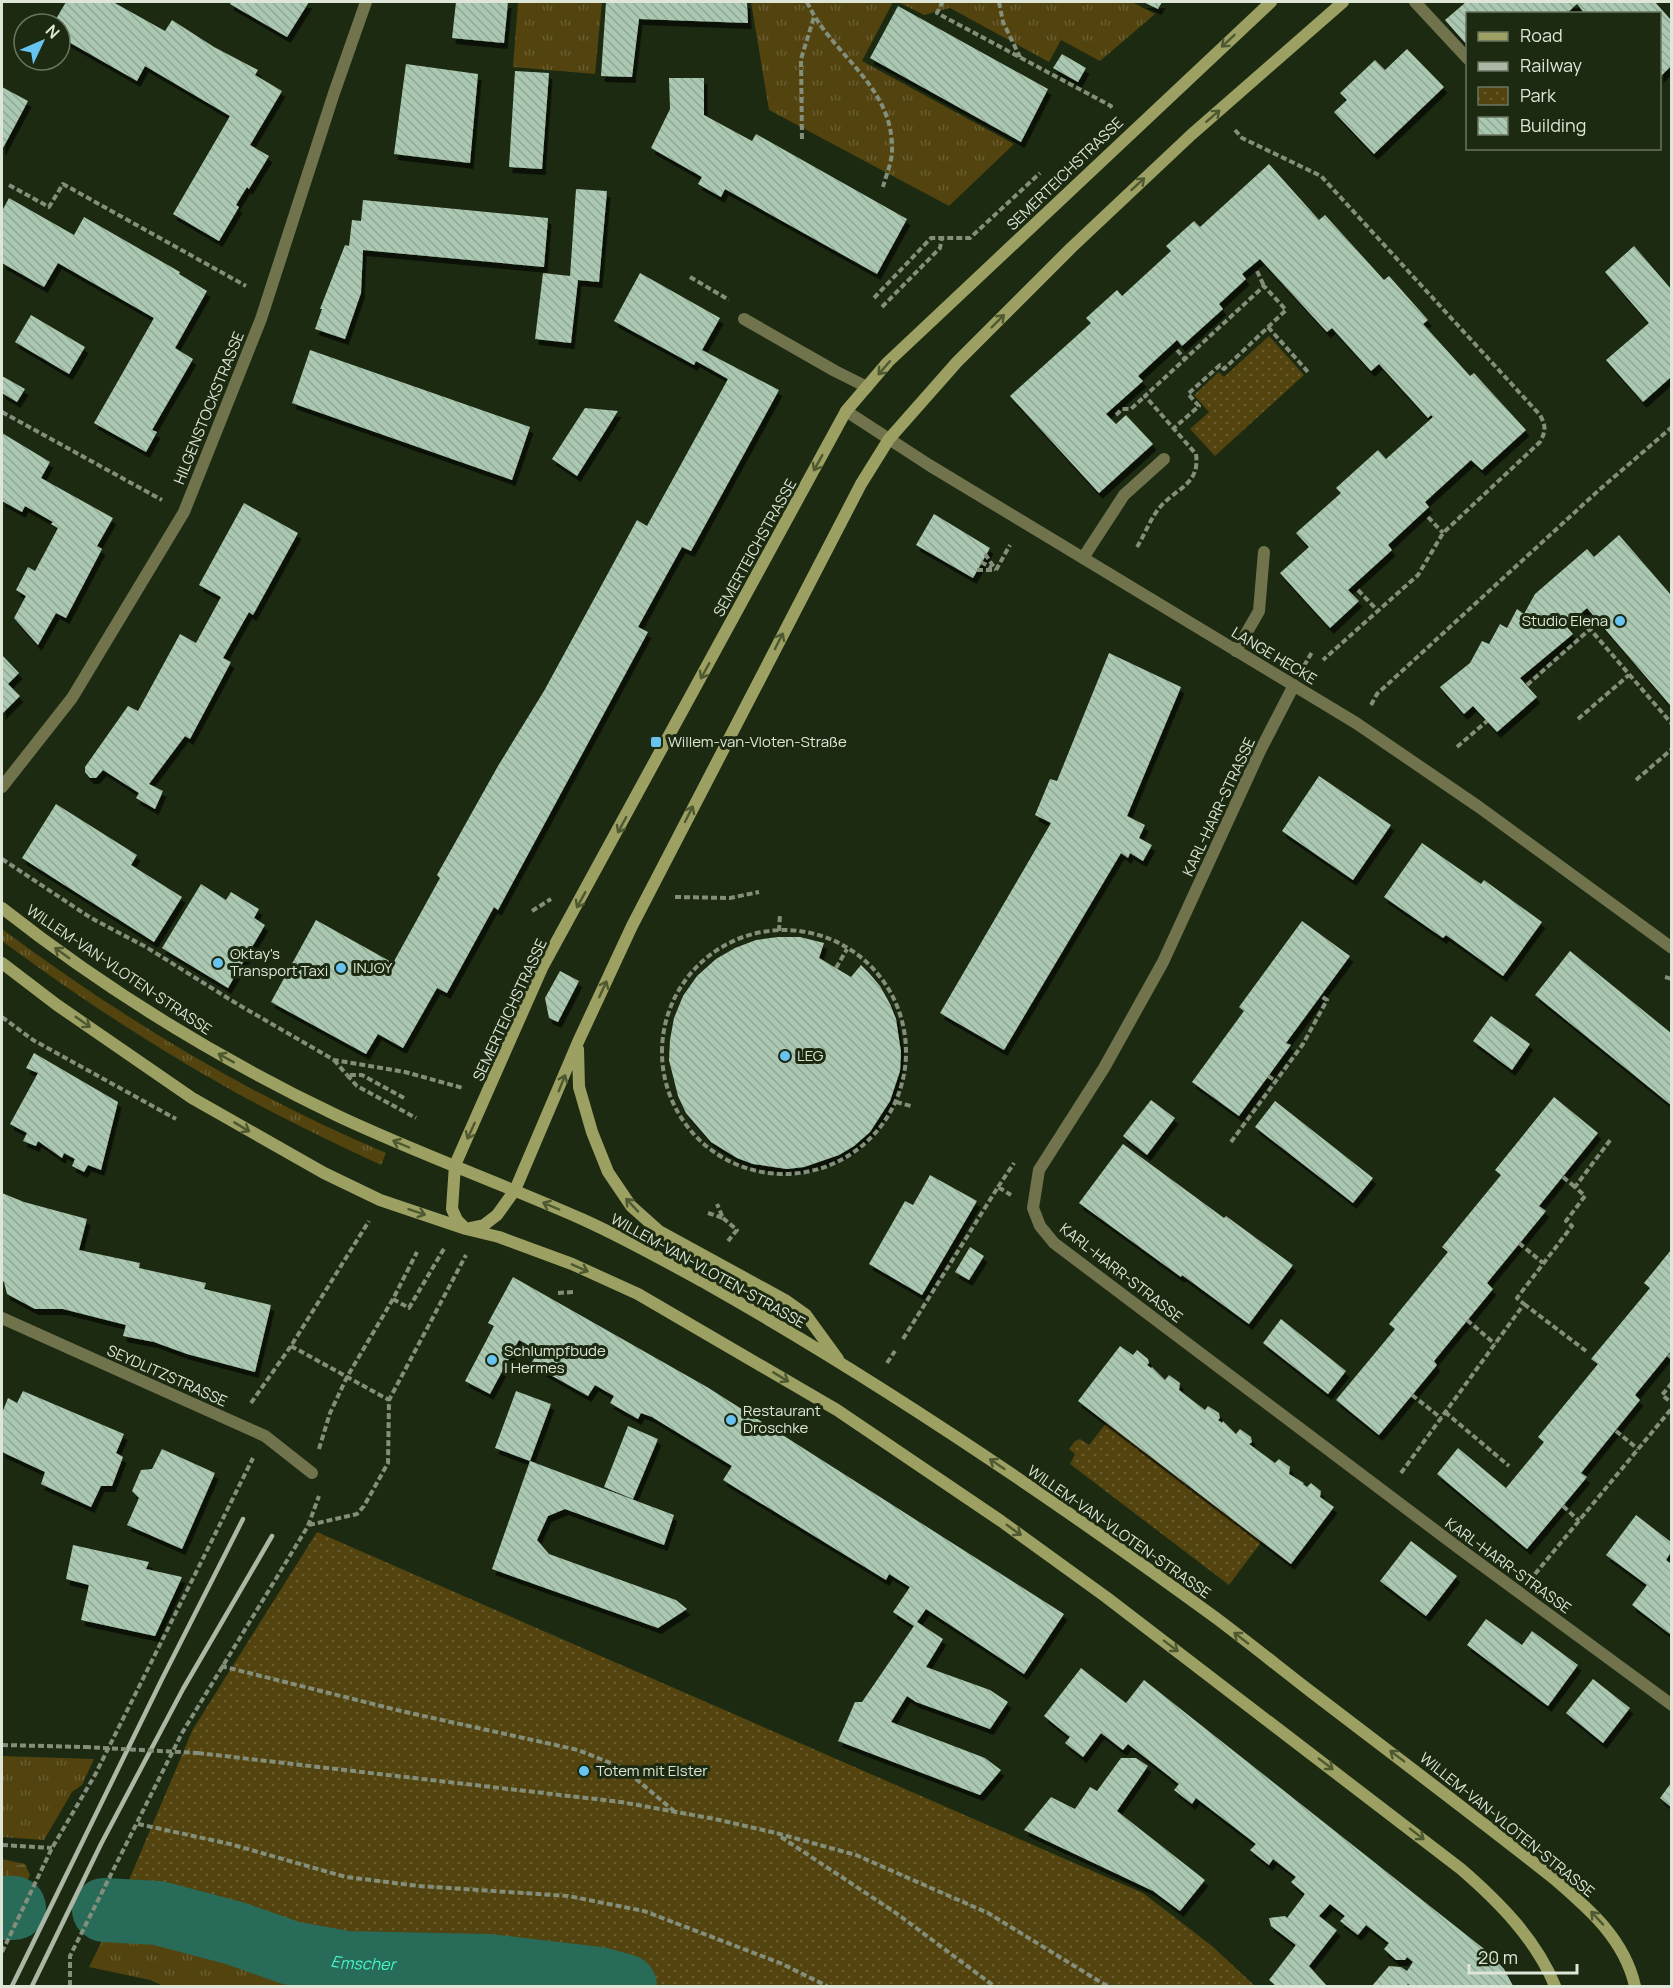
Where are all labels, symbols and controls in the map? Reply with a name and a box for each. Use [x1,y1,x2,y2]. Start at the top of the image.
north arrow [12,12,72,72]
legend [1466,12,1661,150]
text: N [41,20,65,43]
text: Road [1520,23,1563,47]
one-way arrow [1220,34,1235,48]
text: Railway [1520,53,1582,77]
text: Park [1520,83,1557,107]
one-way arrow [1205,109,1220,123]
street label: SEMERTEICHSTRASSE [1002,112,1128,235]
text: Building [1520,113,1586,137]
one-way arrow [1130,178,1145,192]
one-way arrow [991,313,1006,328]
street label: HILGENSTOCKSTRASSE [168,328,249,487]
one-way arrow [877,360,891,375]
one-way arrow [812,454,824,471]
street label: SEMERTEICHSTRASSE [708,475,801,620]
place label: Studio Elena [1522,610,1608,631]
marker: Studio Elena [1613,614,1627,628]
street label: LANGE HECKE [1228,622,1321,689]
one-way arrow [774,633,785,651]
one-way arrow [699,662,711,679]
place label: Willem-van-Vloten-Straße [668,731,847,752]
street label: KARL-HARR-STRASSE [1177,734,1260,880]
marker: Willem-van-Vloten-Straße [649,735,663,749]
one-way arrow [684,806,696,824]
one-way arrow [616,816,628,833]
one-way arrow [574,891,586,908]
street label: WILLEM-VAN-VLOTEN-STRASSE [22,900,216,1040]
street label: SEMERTEICHSTRASSE [467,935,552,1084]
place label: Oktay's Transport Taxi [230,943,328,981]
one-way arrow [54,946,70,959]
marker: Oktay's Transport Taxi [211,956,225,970]
place label: INJOY [353,957,393,978]
marker: INJOY [334,961,348,975]
one-way arrow [598,980,609,998]
one-way arrow [74,1016,90,1028]
place label: LEG [797,1045,824,1066]
marker: LEG [778,1049,792,1063]
one-way arrow [218,1052,235,1064]
one-way arrow [557,1075,568,1093]
one-way arrow [465,1121,477,1139]
one-way arrow [233,1122,250,1134]
one-way arrow [392,1138,410,1149]
one-way arrow [625,1198,639,1213]
one-way arrow [543,1200,561,1211]
one-way arrow [408,1208,426,1219]
street label: WILLEM-VAN-VLOTEN-STRASSE [607,1208,809,1333]
street label: KARL-HARR-STRASSE [1055,1218,1187,1327]
one-way arrow [571,1262,589,1274]
street label: SEYDLITZSTRASSE [104,1340,231,1412]
place label: Schlumpfbude | Hermes [504,1340,606,1378]
marker: Schlumpfbude | Hermes [485,1353,499,1367]
one-way arrow [772,1371,789,1383]
place label: Restaurant Droschke [743,1400,821,1438]
marker: Restaurant Droschke [724,1413,738,1427]
one-way arrow [988,1458,1005,1471]
street label: WILLEM-VAN-VLOTEN-STRASSE [1023,1460,1215,1603]
street label: KARL-HARR-STRASSE [1441,1513,1576,1618]
one-way arrow [1006,1524,1022,1537]
one-way arrow [1234,1632,1250,1644]
one-way arrow [1163,1639,1179,1652]
street label: WILLEM-VAN-VLOTEN-STRASSE [1415,1747,1599,1902]
one-way arrow [1389,1749,1405,1762]
one-way arrow [1318,1758,1334,1771]
place label: Totem mit Elster [596,1760,708,1781]
marker: Totem mit Elster [577,1764,591,1778]
one-way arrow [1408,1828,1424,1841]
one-way arrow [1590,1911,1604,1926]
scale bar [1469,1937,1577,1975]
text: 20 m [1478,1945,1518,1969]
water label: Emscher [329,1949,398,1975]

